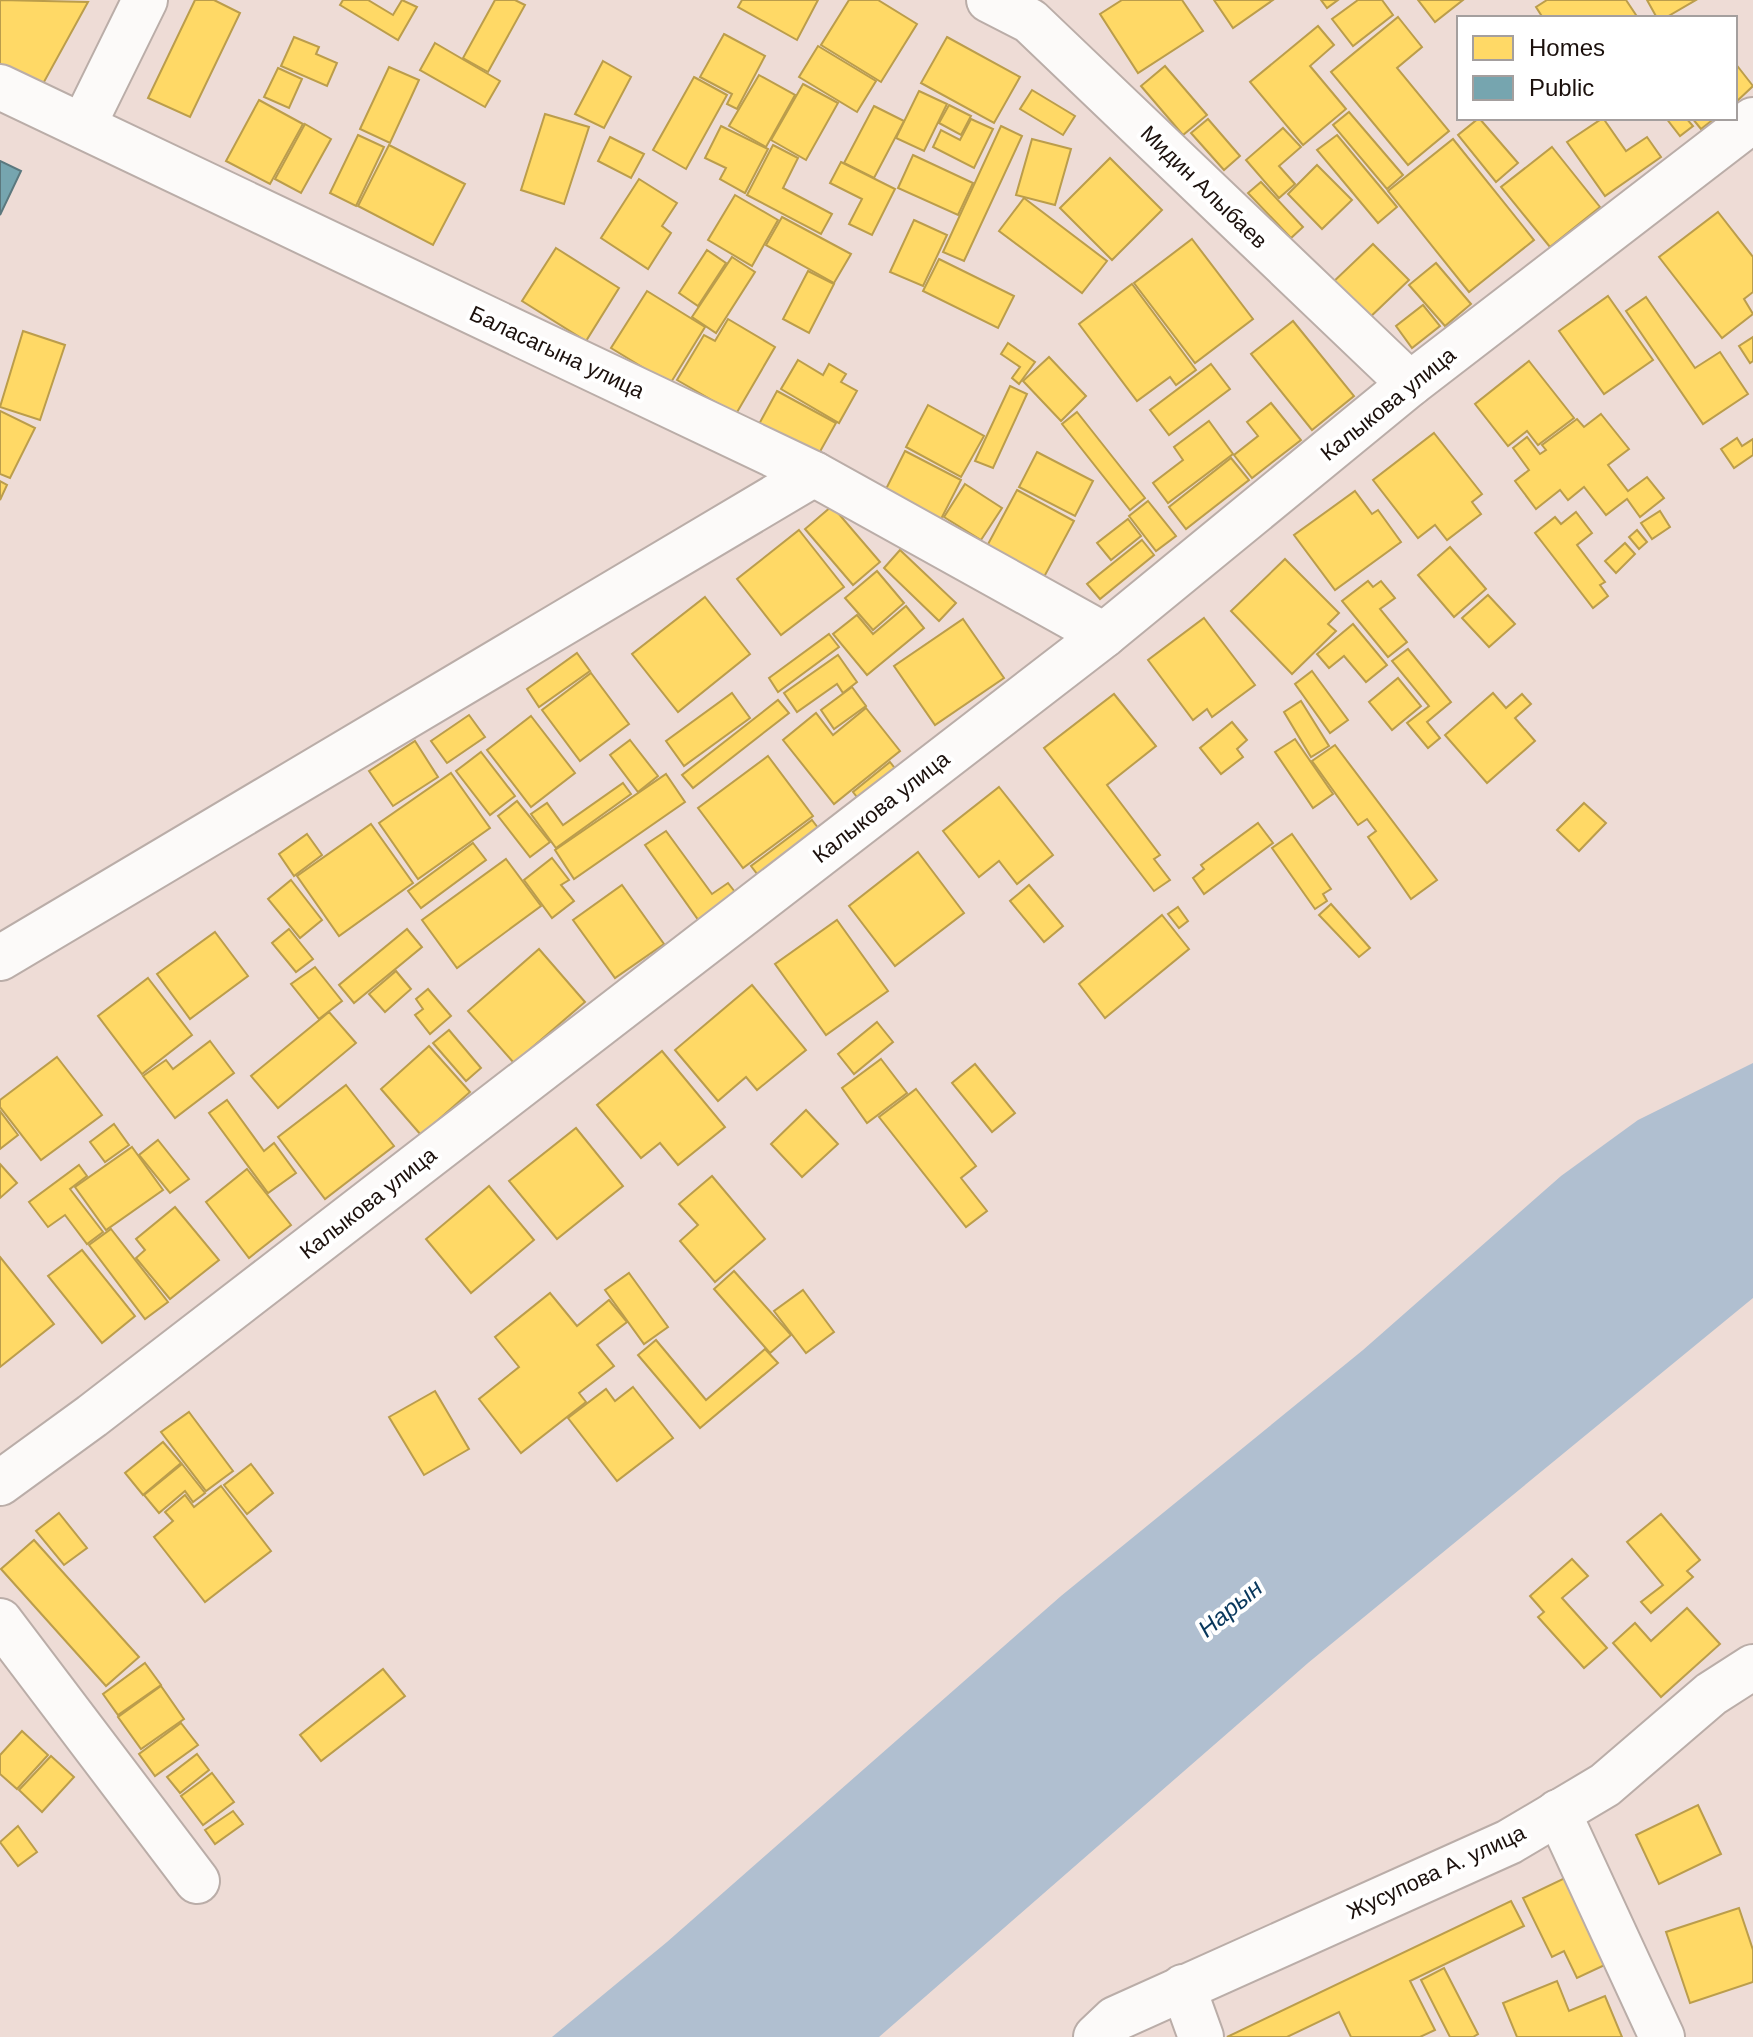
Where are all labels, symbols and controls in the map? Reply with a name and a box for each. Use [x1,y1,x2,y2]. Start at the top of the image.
legend [1457,16,1737,120]
text: Homes [1529,34,1605,61]
text: Public [1529,74,1594,101]
street label: Мидин Алыбаев [1136,120,1272,254]
street label: Баласагына улица [466,301,649,404]
street label: Калыкова улица [1316,342,1461,466]
street label: Калыкова улица [808,746,955,868]
street label: Калыкова улица [295,1142,442,1264]
water label: Нарын [1193,1574,1267,1642]
street label: Жусупова А. улица [1343,1819,1530,1924]

